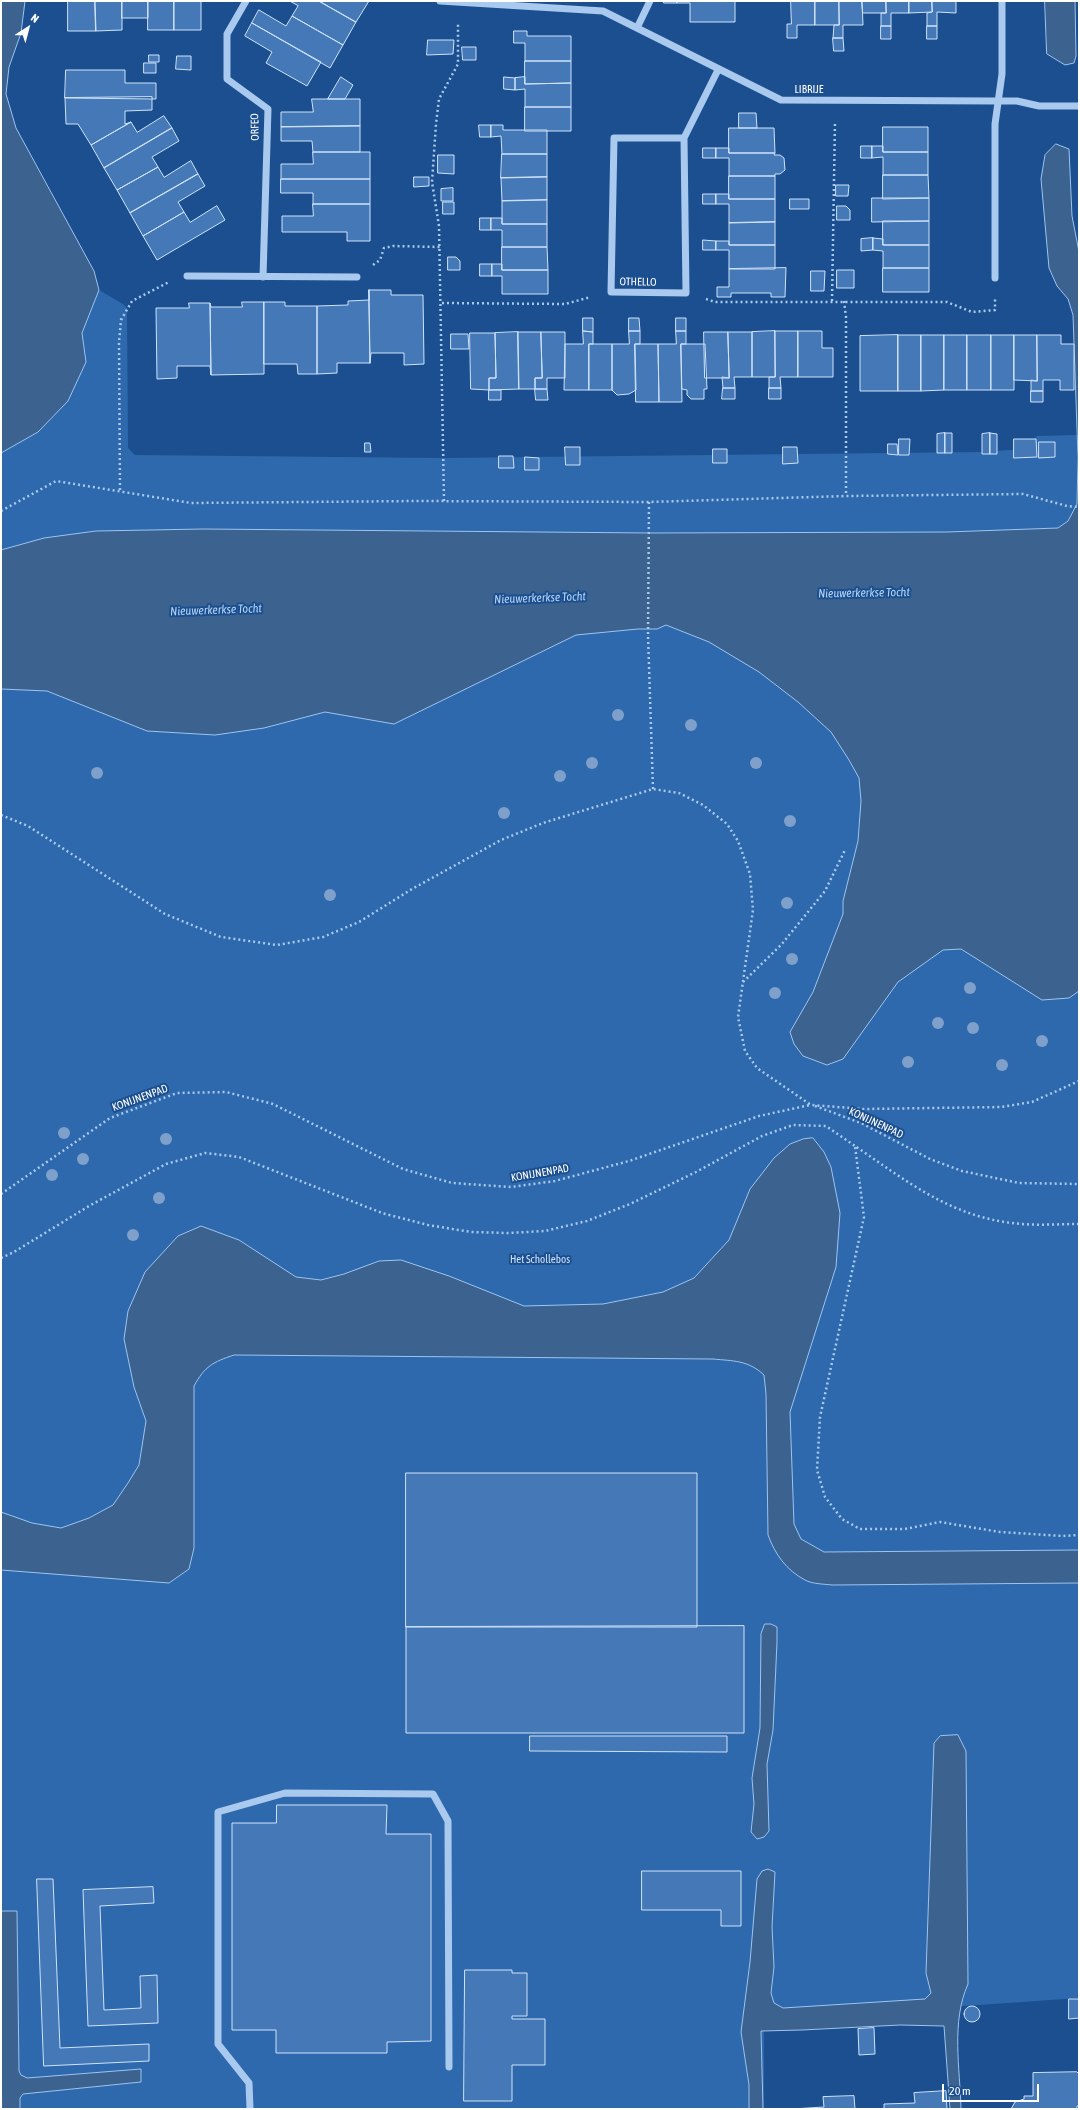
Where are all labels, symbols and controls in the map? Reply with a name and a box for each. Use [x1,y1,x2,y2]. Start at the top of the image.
north arrow [8,8,48,48]
text: N [29,12,41,25]
street label: LIBRIJE [795,83,823,97]
street label: ORFEO [248,113,262,141]
street label: OTHELLO [619,275,657,289]
water label: Nieuwerkerkse Tocht [818,585,910,601]
water label: Nieuwerkerkse Tocht [494,589,586,607]
water label: Nieuwerkerkse Tocht [170,601,262,619]
street label: KONIJNENPAD [110,1082,170,1114]
street label: KONIJNENPAD [847,1105,905,1141]
street label: KONIJNENPAD [510,1161,570,1185]
park label: Het Schollebos [510,1253,570,1267]
scale bar [944,2076,1041,2102]
text: 20 m [949,2084,971,2098]

